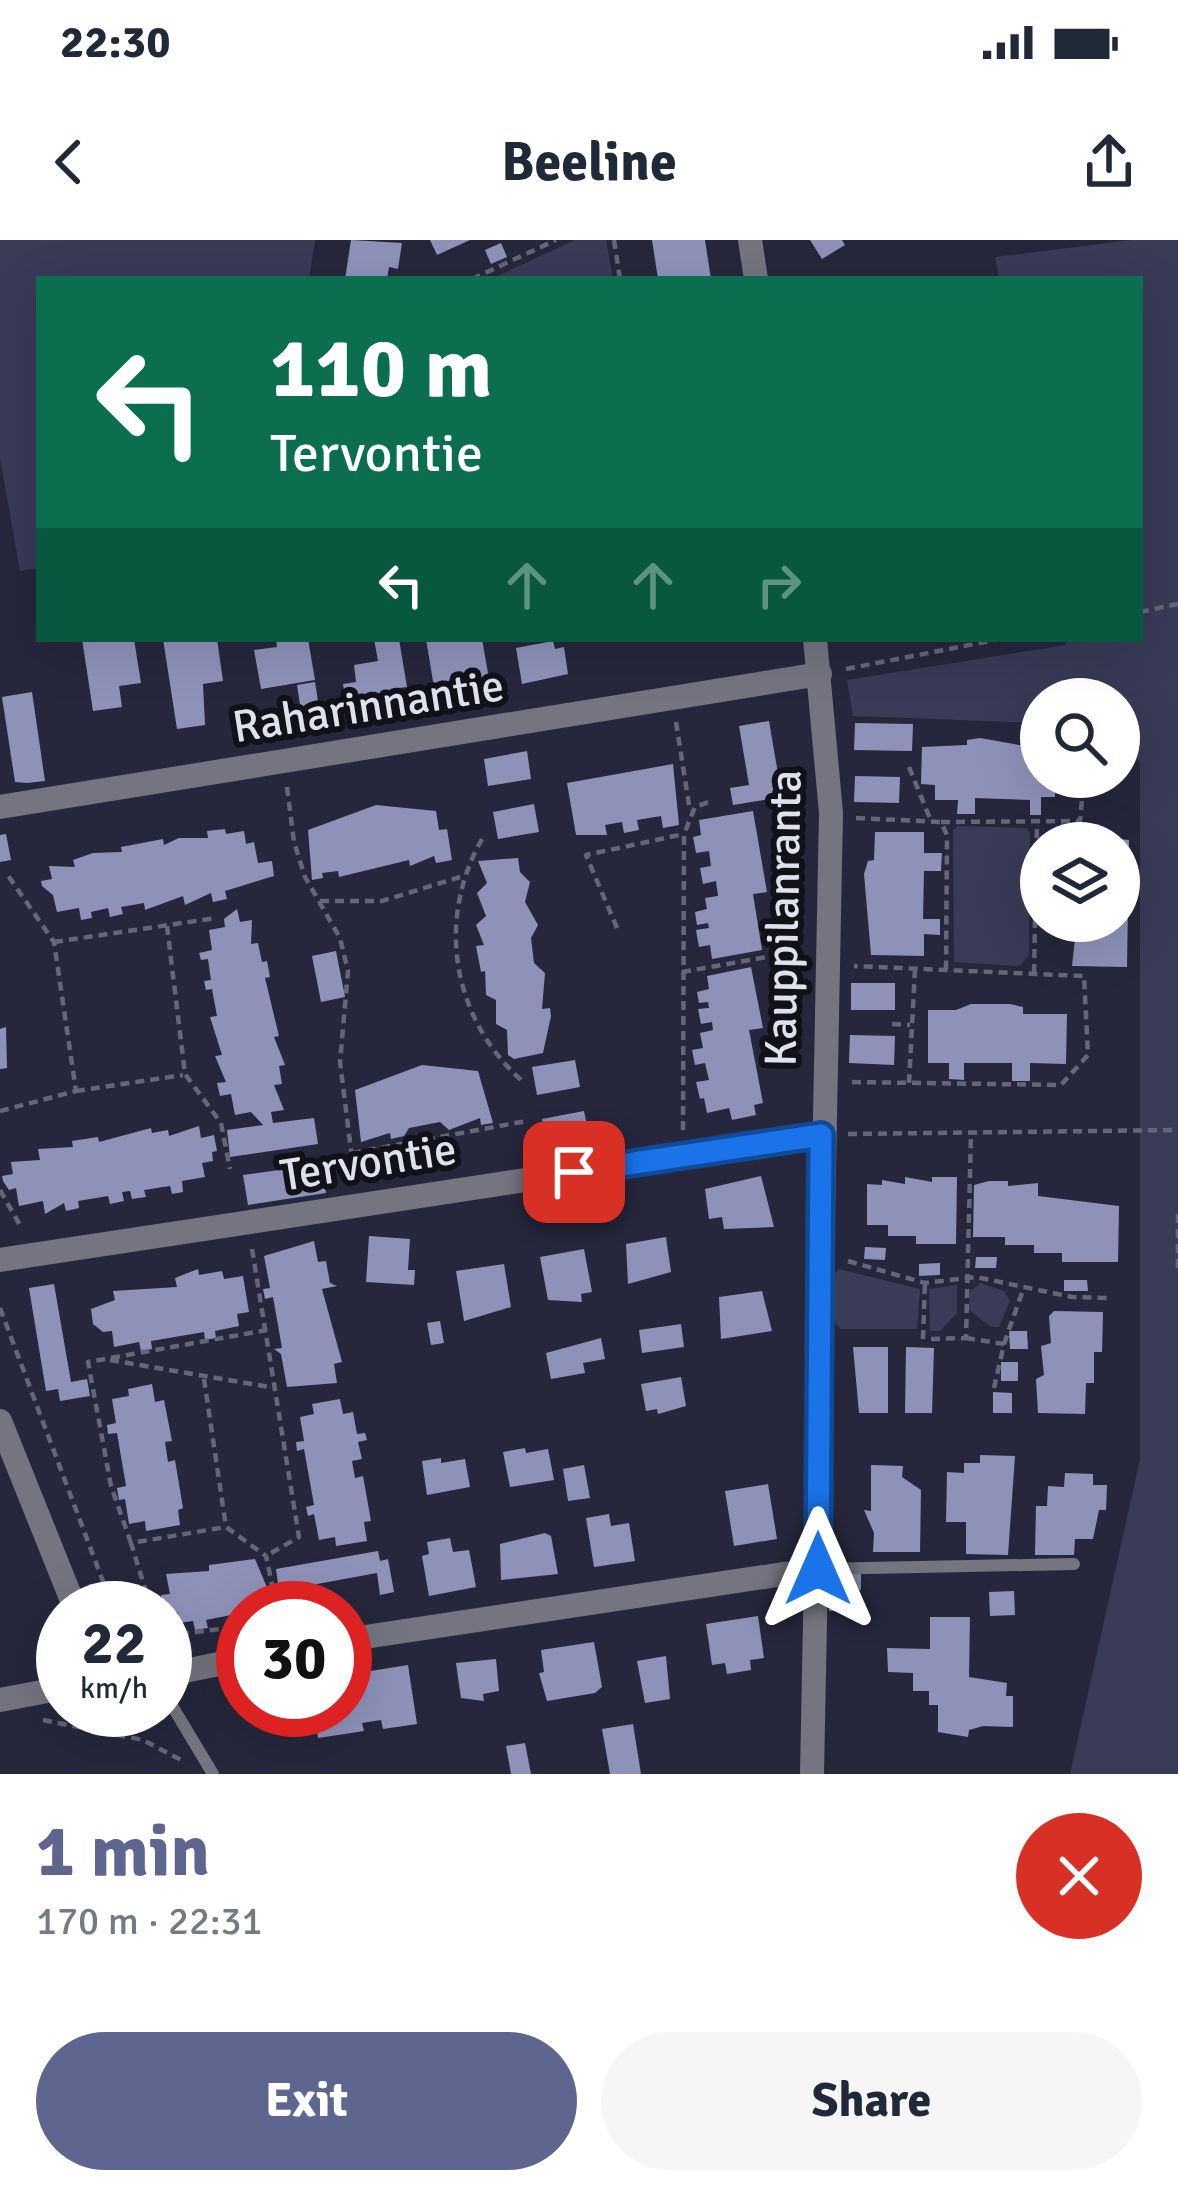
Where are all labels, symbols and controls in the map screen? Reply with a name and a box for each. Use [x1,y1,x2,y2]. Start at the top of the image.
text: 22:30 [60,15,170,70]
icon: back [36,129,102,195]
text: Beeline [501,129,677,196]
icon: share [1076,129,1142,195]
text: 110 m [270,317,492,421]
icon: left [72,324,228,480]
text: Tervontie [270,420,483,487]
icon: left [368,552,434,618]
icon: ahead [494,552,560,618]
icon: ahead [620,552,686,618]
icon: right [746,552,812,618]
street label: Raharinnantie [229,658,508,755]
map controls [1020,678,1140,942]
button: search [1020,678,1140,798]
street label: Kauppilanranta [753,769,814,1067]
button: layers [1020,822,1140,942]
street label: Tervontie [276,1121,460,1204]
pin [523,1121,625,1223]
icon: arrive [541,1139,607,1205]
position arrow [755,1506,881,1632]
speed limit sign: 30 [216,1581,372,1737]
text: 22 [82,1607,146,1681]
text: km/h [80,1670,148,1707]
text: 1 min [36,1807,210,1896]
button: close [1016,1813,1142,1939]
text: 170 m · 22:31 [36,1897,263,1945]
button: Exit [36,2032,577,2170]
button: Share [601,2032,1142,2170]

